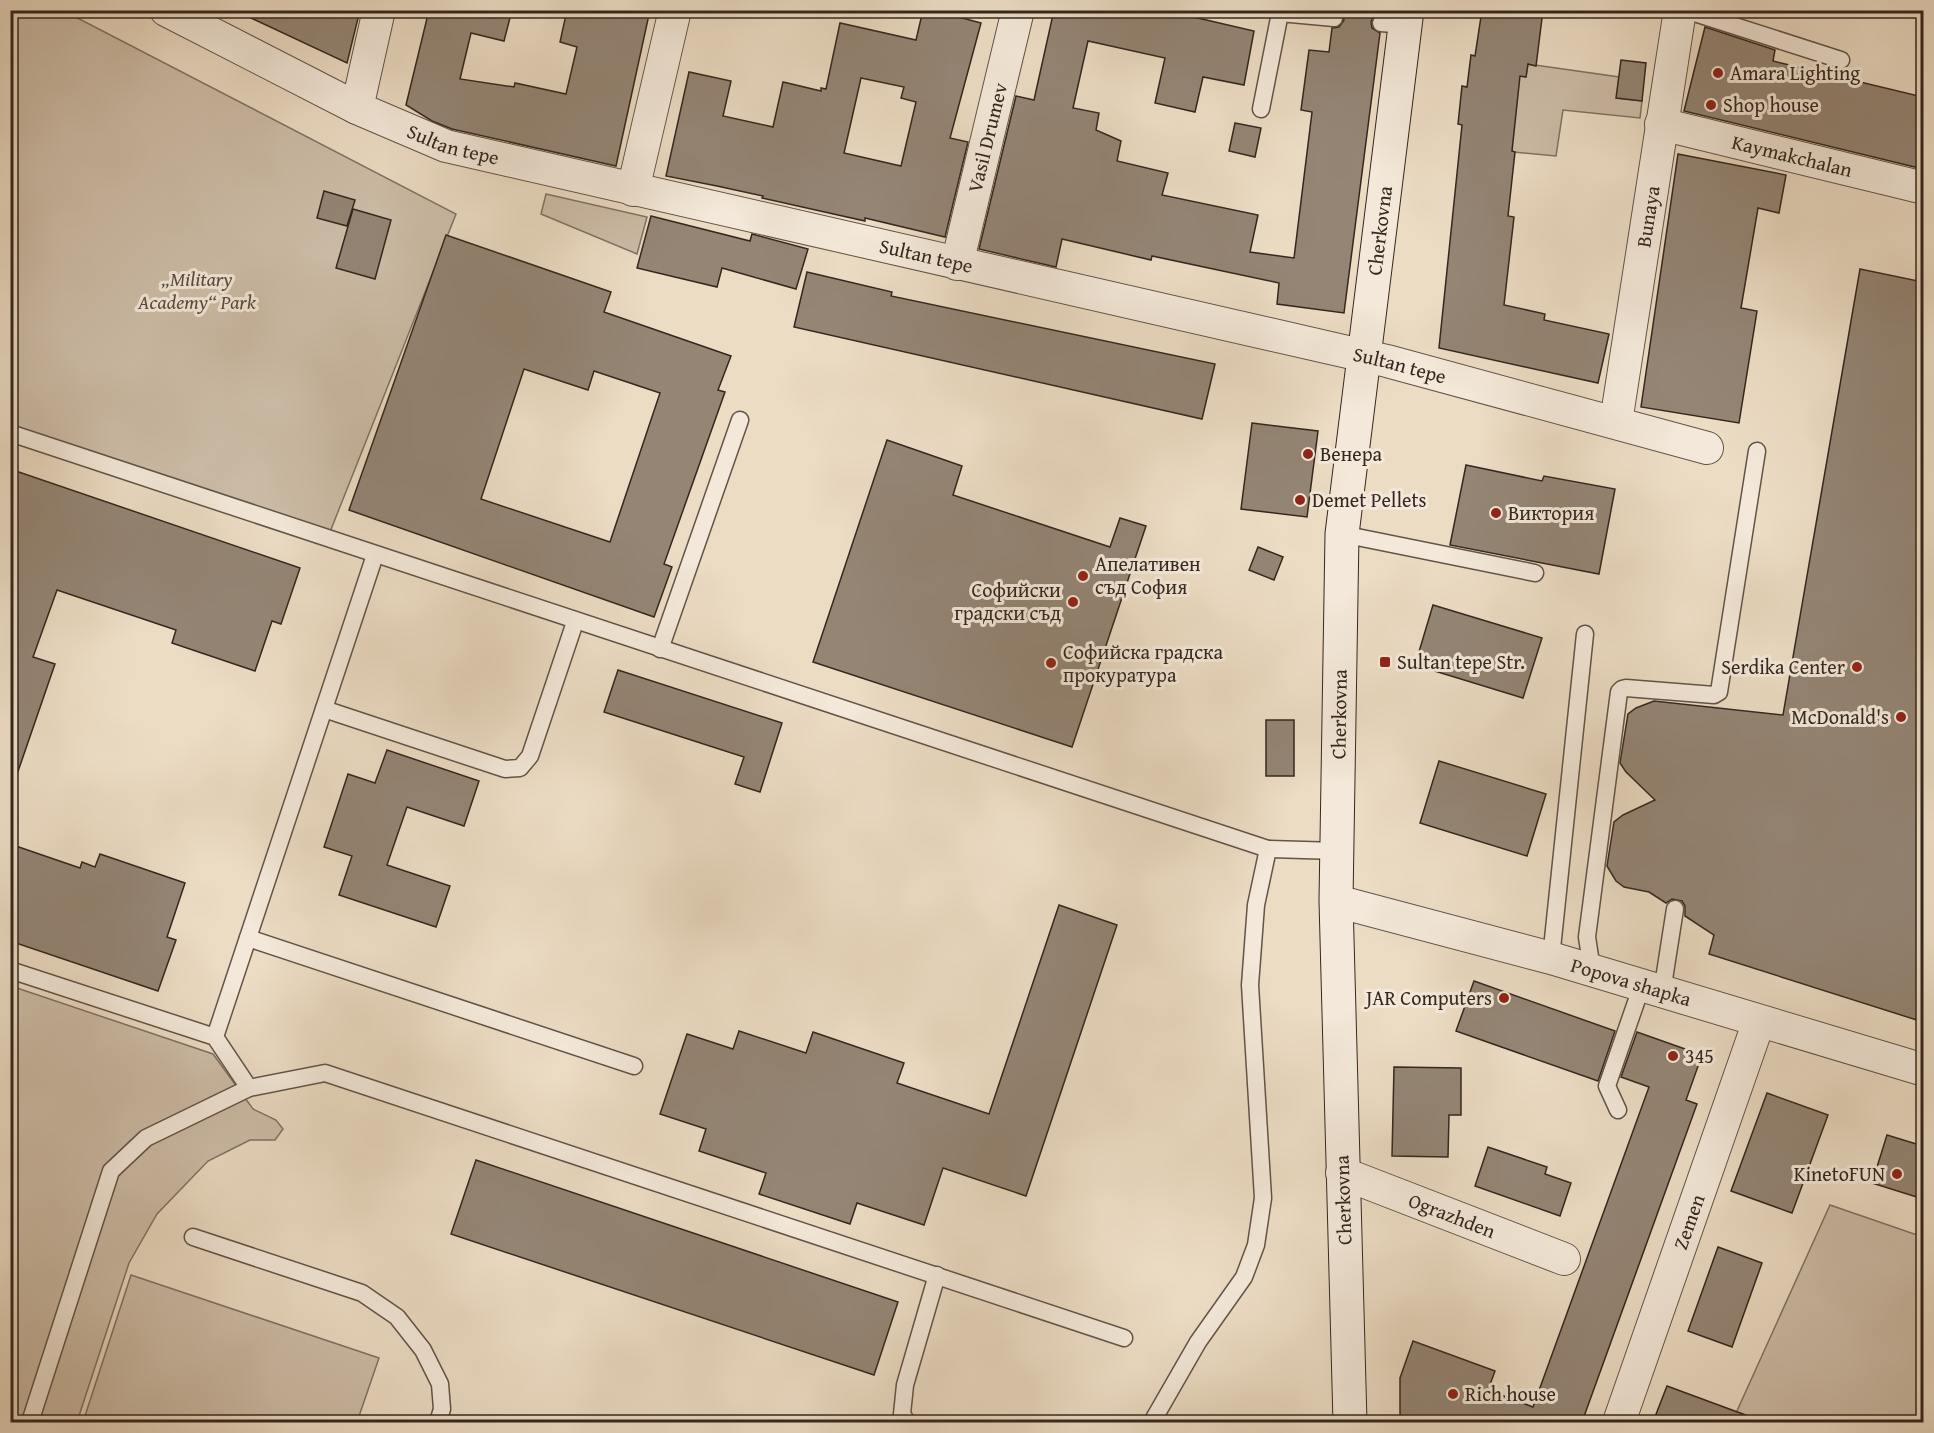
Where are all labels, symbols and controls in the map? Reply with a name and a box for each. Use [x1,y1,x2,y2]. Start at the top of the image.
place label: Amara Lighting [1730,58,1860,87]
marker: Amara Lighting [1711,66,1725,80]
street label: Vasil Drumev [960,80,1014,195]
place label: Shop house [1723,90,1819,119]
marker: Shop house [1704,98,1718,112]
street label: Sultan tepe [403,116,502,172]
street label: Kaymakchalan [1729,127,1855,184]
street label: Bunaya [1628,183,1667,249]
street label: Cherkovna [1359,184,1399,277]
street label: Sultan tepe [877,231,976,280]
park label: „Military Academy“ Park [137,264,257,316]
street label: Sultan tepe [1351,339,1450,390]
place label: Венера [1320,439,1383,468]
marker: Венера [1301,447,1315,461]
place label: Demet Pellets [1312,485,1427,514]
marker: Demet Pellets [1293,493,1307,507]
place label: Виктория [1508,498,1594,527]
marker: Виктория [1489,506,1503,520]
place label: Апелативен съд София [1095,549,1201,601]
marker: Апелативен съд София [1076,569,1090,583]
place label: Софийски градски съд [954,575,1061,627]
marker: Софийски градски съд [1066,595,1080,609]
place label: Софийска градска прокуратура [1063,637,1224,689]
place label: Sultan tepe Str. [1397,647,1525,676]
place label: Serdika Center [1721,652,1845,681]
marker: Sultan tepe Str. [1378,655,1392,669]
marker: Софийска градска прокуратура [1044,656,1058,670]
marker: Serdika Center [1850,660,1864,674]
street label: Cherkovna [1323,668,1354,759]
place label: McDonald's [1791,702,1889,731]
marker: McDonald's [1894,710,1908,724]
street label: Popova shapka [1568,950,1695,1013]
place label: JAR Computers [1363,983,1492,1012]
marker: JAR Computers [1497,991,1511,1005]
place label: 345 [1685,1041,1714,1070]
marker: 345 [1666,1049,1680,1063]
street label: Cherkovna [1326,1154,1359,1245]
place label: KinetoFUN [1794,1159,1885,1188]
marker: KinetoFUN [1890,1167,1904,1181]
street label: Ograzhden [1405,1185,1500,1245]
street label: Zemen [1665,1190,1711,1253]
place label: Rich house [1465,1379,1556,1408]
marker: Rich house [1446,1387,1460,1401]

